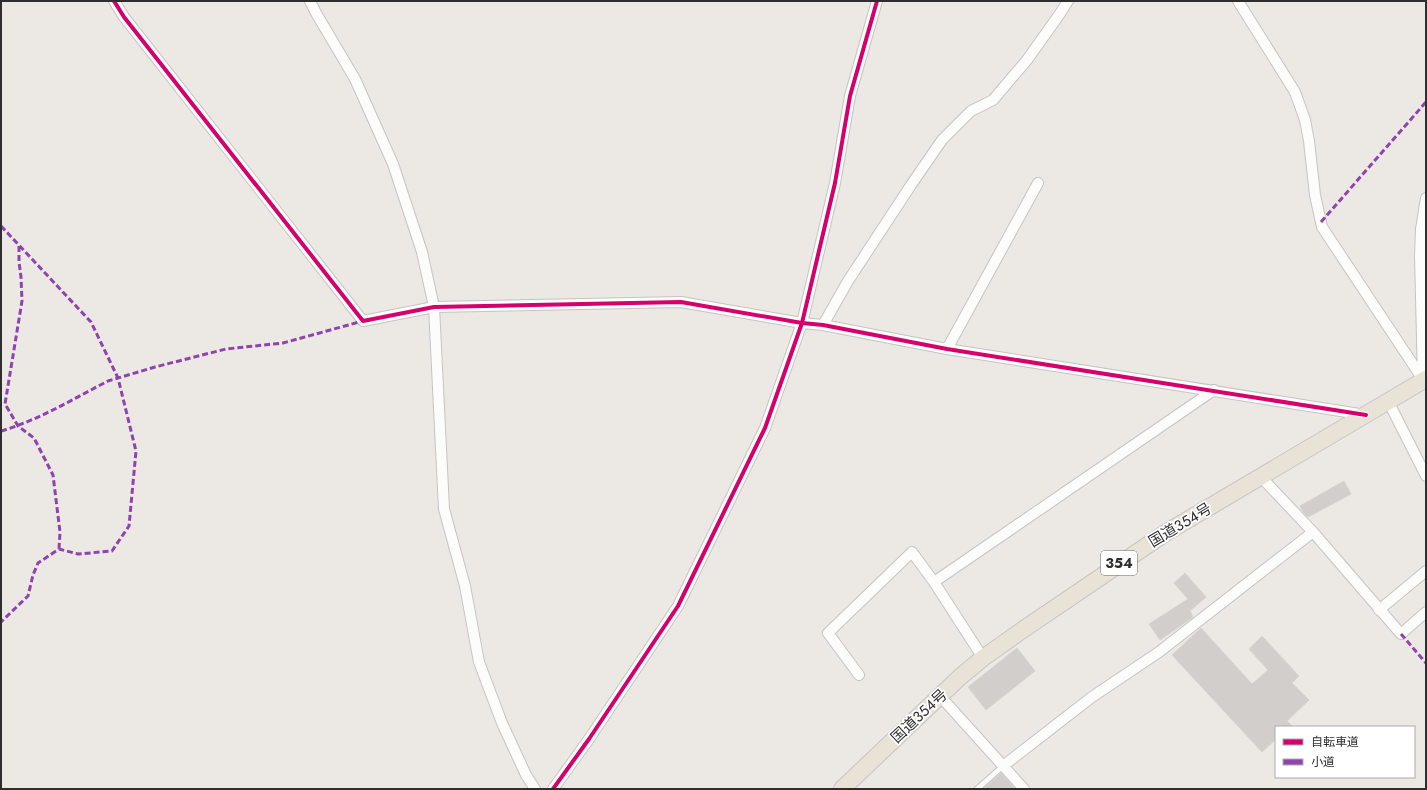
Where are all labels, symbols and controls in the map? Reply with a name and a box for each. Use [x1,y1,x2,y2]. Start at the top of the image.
street label: 国道354号 [1144,497,1216,553]
road number: 354 [1101,551,1137,575]
street label: 国道354号 [886,684,952,748]
legend [1275,726,1415,778]
text: 自転車道 [1311,733,1359,751]
text: 小道 [1311,753,1335,771]

